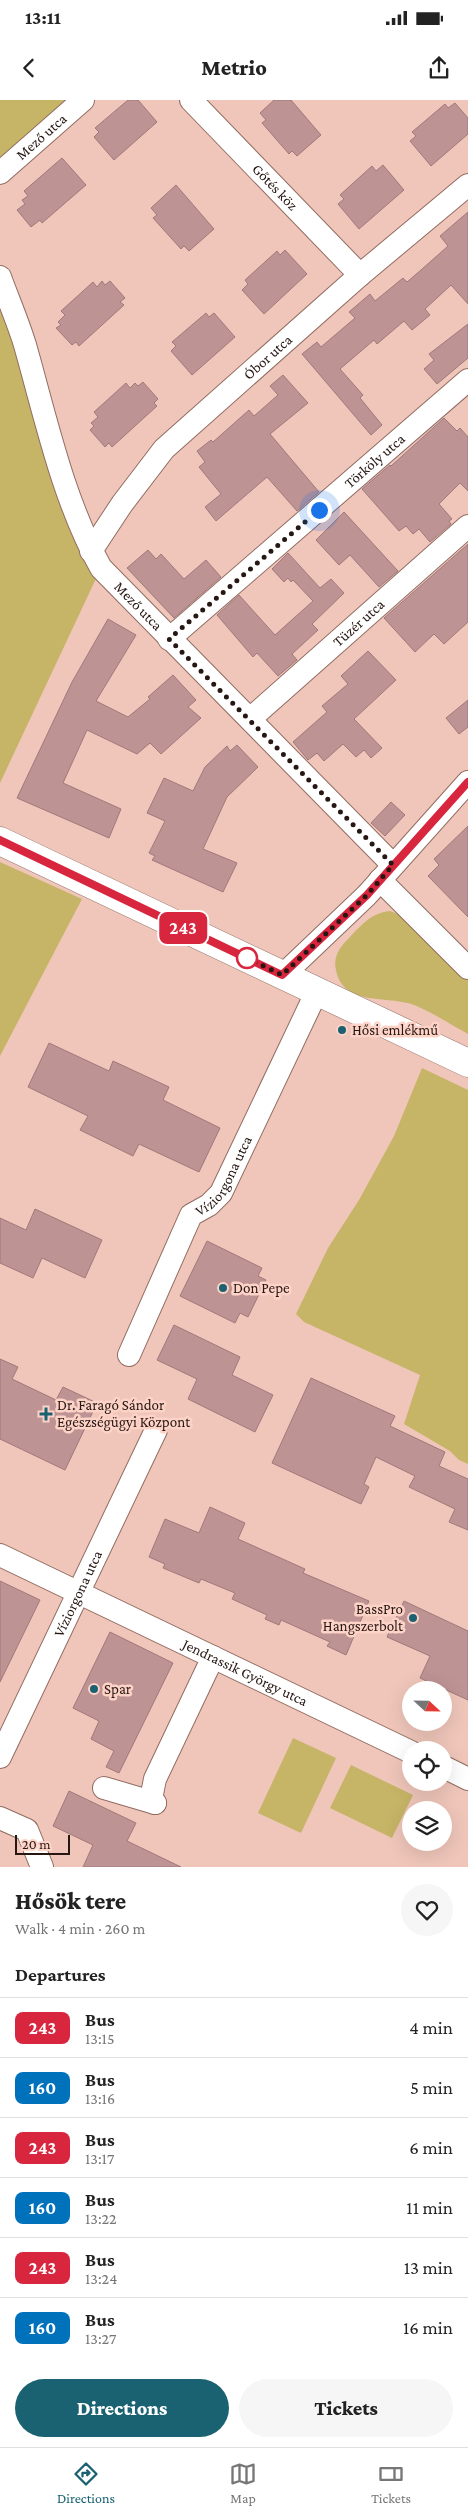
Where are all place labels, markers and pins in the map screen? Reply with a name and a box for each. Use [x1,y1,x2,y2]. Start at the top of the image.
unlabelled marker [236,947,258,969]
place label: Hősi emlékmű [352,1022,438,1038]
marker: Hősi emlékmű [336,1024,348,1036]
place label: Don Pepe [233,1280,290,1297]
marker: Don Pepe [217,1282,229,1294]
place label: Dr. Faragó Sándor Egészségügyi Központ [57,1397,191,1431]
marker: Dr. Faragó Sándor Egészségügyi Központ [39,1407,53,1421]
place label: BassPro Hangszerbolt [323,1601,404,1635]
marker: BassPro Hangszerbolt [407,1612,419,1624]
place label: Spar [104,1681,132,1698]
marker: Spar [88,1683,100,1695]

